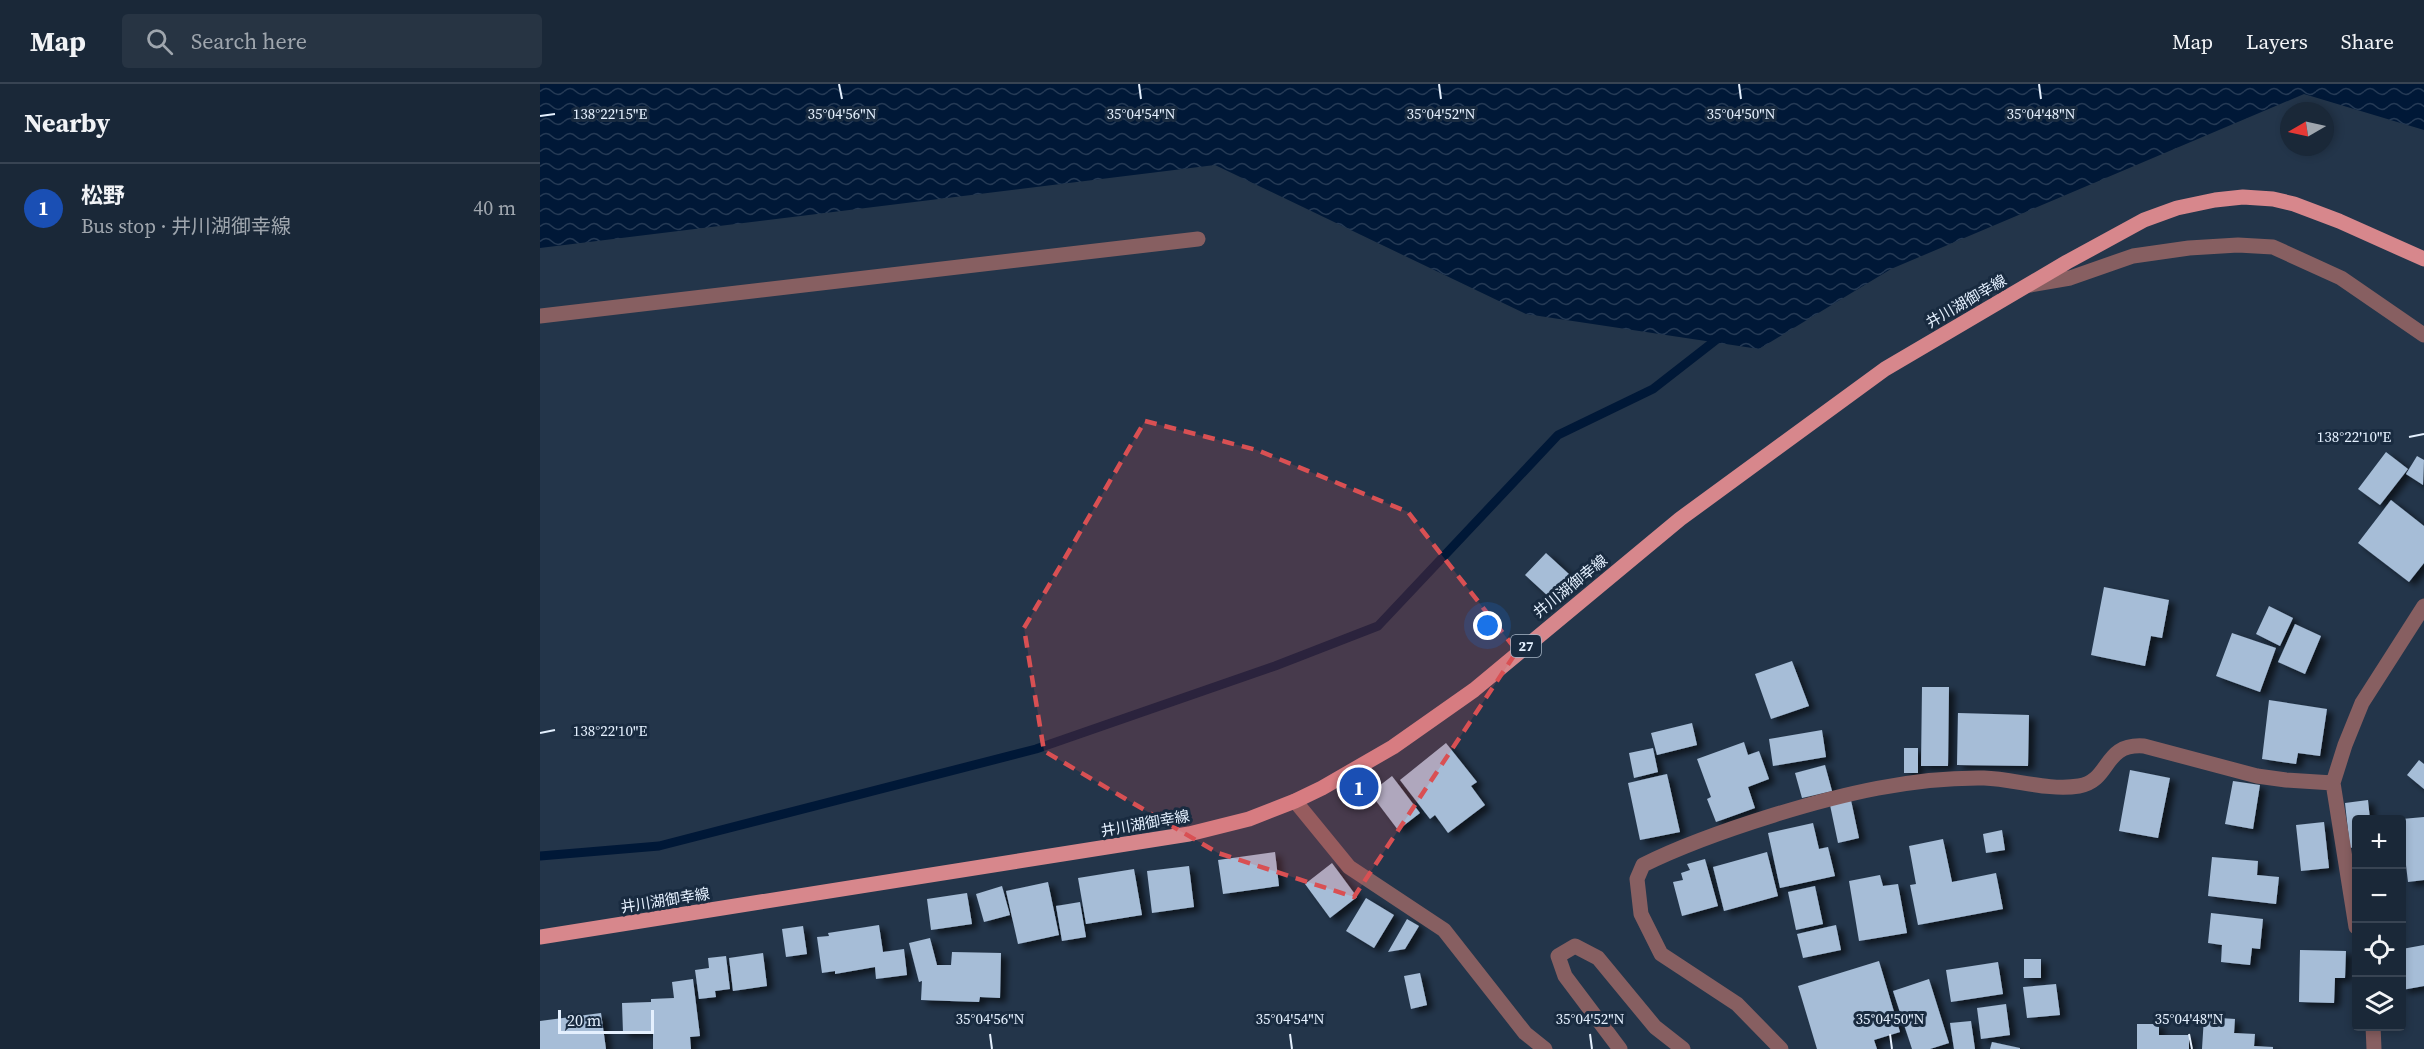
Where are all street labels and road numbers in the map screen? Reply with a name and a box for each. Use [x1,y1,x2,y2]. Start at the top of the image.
street label: 井川湖御幸線 [1922,269,2010,333]
street label: 井川湖御幸線 [1528,550,1612,622]
road number: 27 [1511,635,1541,657]
street label: 井川湖御幸線 [1099,805,1191,841]
street label: 井川湖御幸線 [619,883,711,917]

